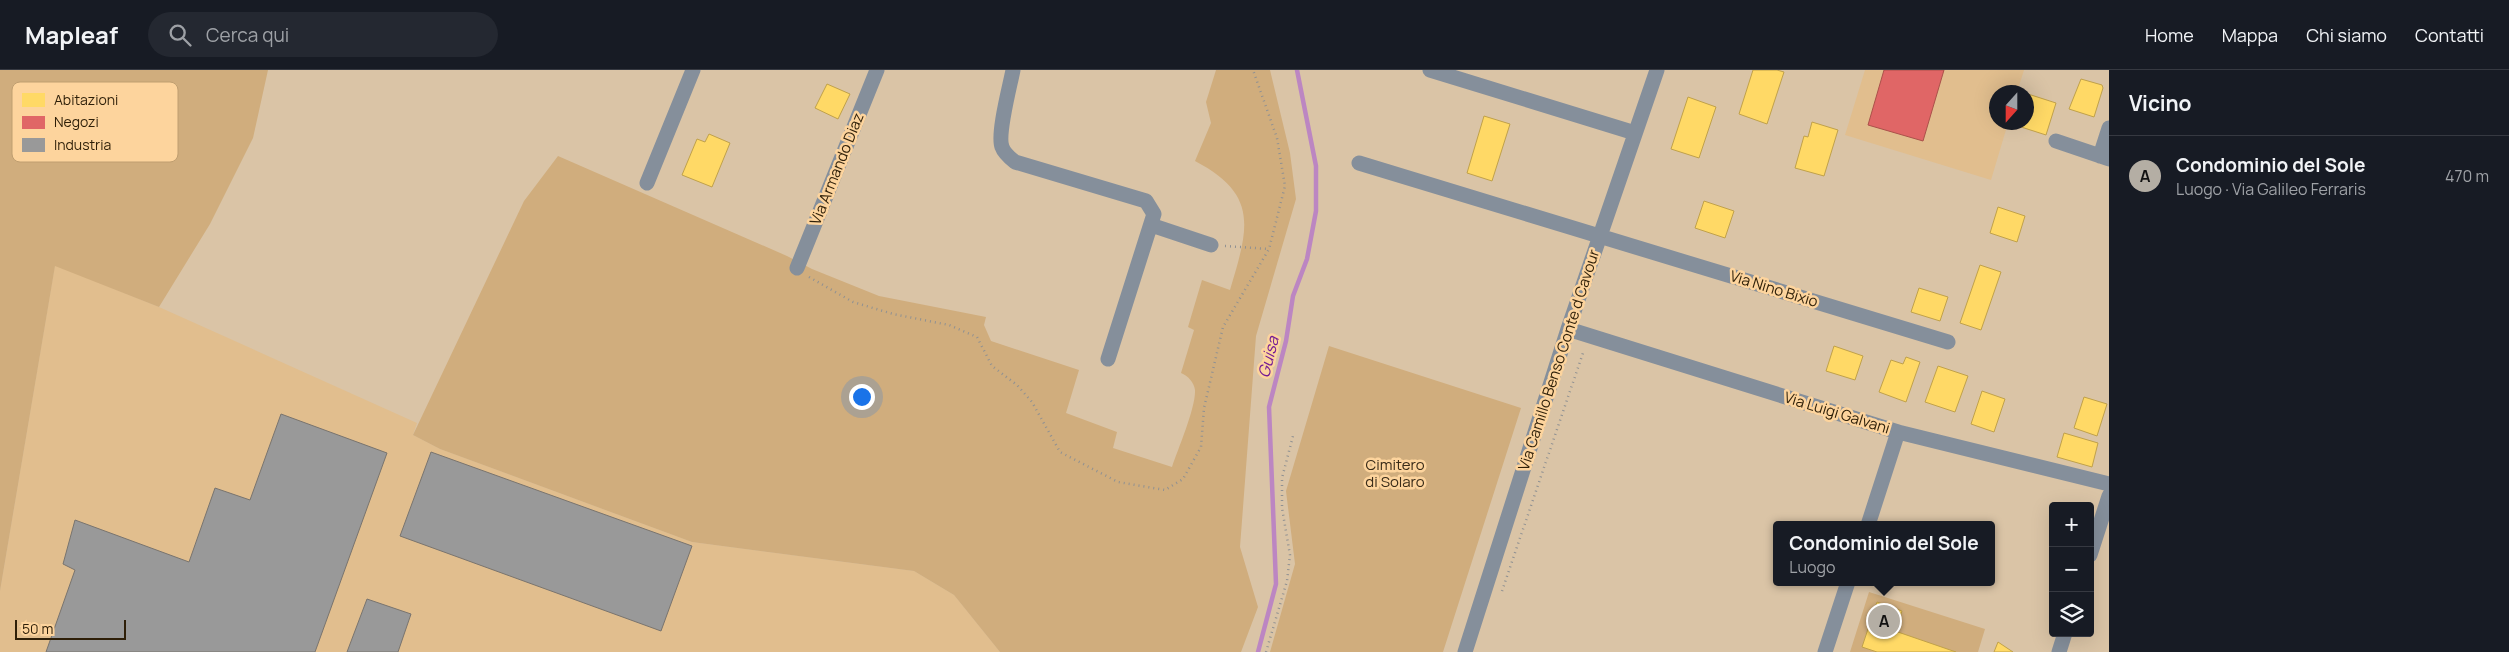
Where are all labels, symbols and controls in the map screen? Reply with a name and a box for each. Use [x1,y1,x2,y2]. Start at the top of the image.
search box [148,12,498,57]
text: Mapleaf [25,18,118,51]
icon: search [166,21,194,49]
text: Cerca qui [206,22,289,48]
text: Home [2145,23,2194,47]
text: Mappa [2222,23,2278,47]
text: Chi siamo [2306,23,2387,47]
text: Contatti [2415,23,2484,47]
legend [12,82,178,162]
north arrow [1989,85,2034,130]
text: Vicino [2129,89,2192,117]
text: Abitazioni [54,90,118,109]
street label: Via Armando Diaz [805,110,869,228]
text: Negozi [54,112,99,131]
text: Industria [54,135,111,154]
text: Condominio del Sole [2176,152,2365,178]
text: A [2140,165,2150,187]
text: 470 m [2445,165,2489,187]
text: Luogo · Via Galileo Ferraris [2176,178,2366,200]
street label: Via Camillo Benso Conte d Cavour [1513,246,1604,473]
street label: Via Nino Bixio [1728,265,1821,312]
water label: Guisa [1252,333,1284,380]
your location [849,384,875,410]
street label: Via Luigi Galvani [1782,386,1893,439]
park label: Cimitero di Solaro [1365,454,1425,492]
map controls [2049,502,2094,637]
button: + [2049,502,2094,547]
popup [1773,521,1995,586]
text: Condominio del Sole [1789,530,1979,556]
button: − [2049,547,2094,592]
text: Luogo [1789,556,1835,578]
button: layers [2049,592,2094,637]
pin: A [1868,602,1900,640]
scale bar [15,617,126,640]
text: 50 m [22,619,53,638]

